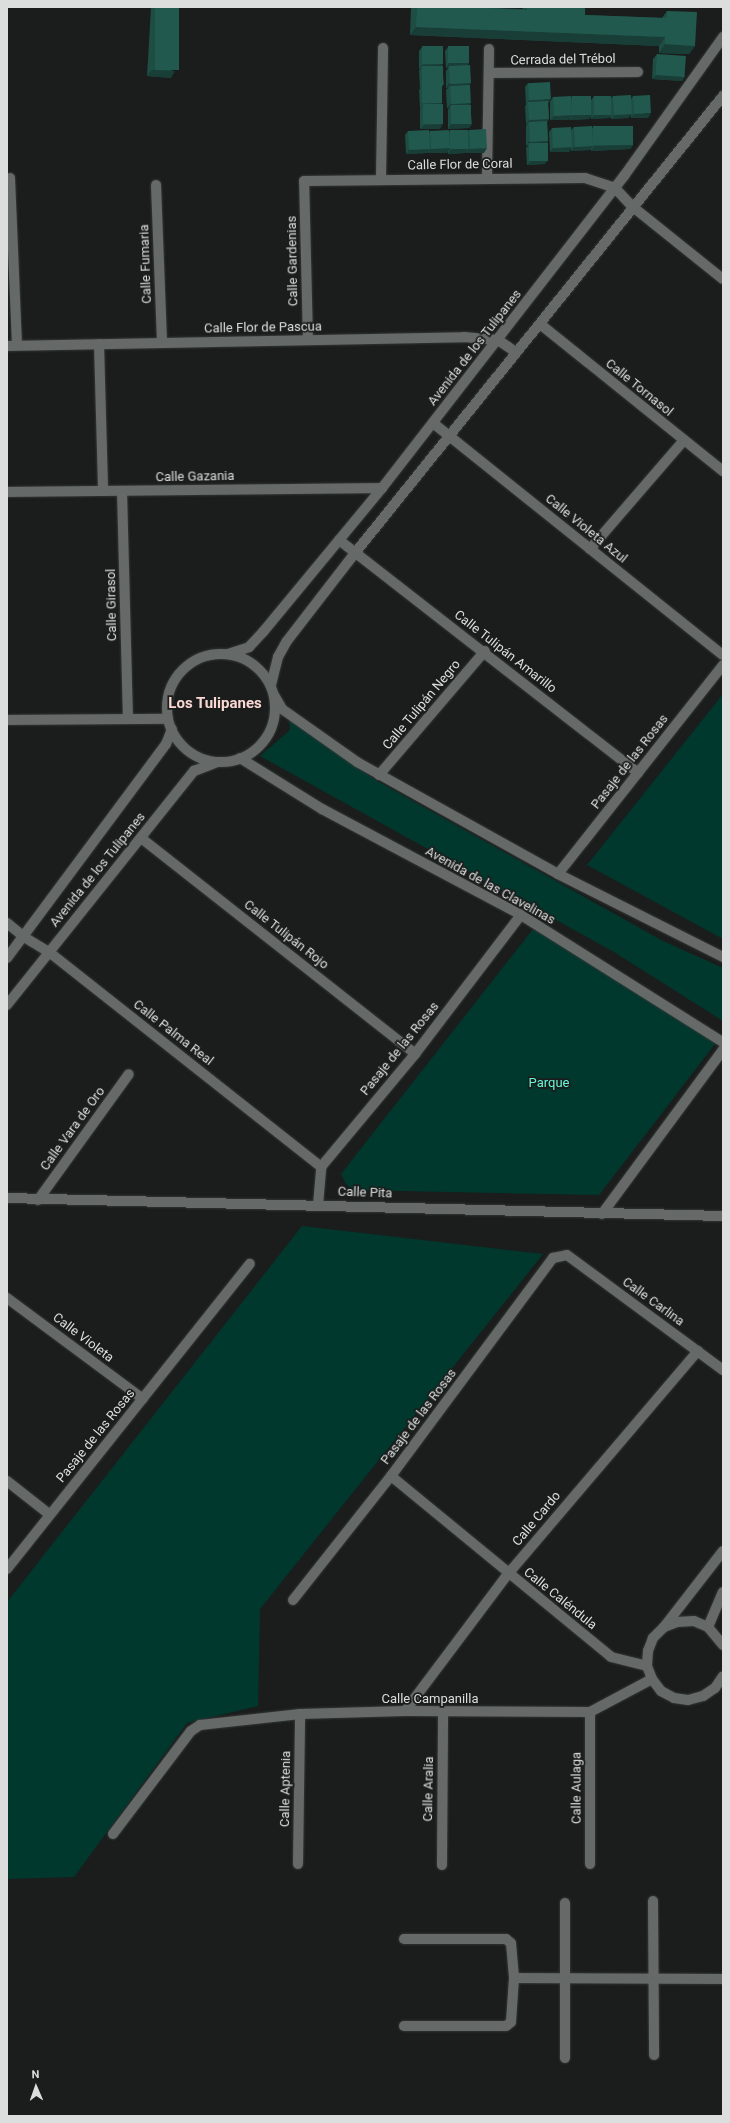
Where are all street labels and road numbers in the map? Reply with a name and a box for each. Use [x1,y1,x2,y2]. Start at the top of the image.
street label: Cerrada del Trébol [510,51,616,69]
street label: Calle Flor de Coral [407,156,513,174]
street label: Calle Gardenias [284,216,302,306]
street label: Calle Fumaria [137,224,155,304]
street label: Avenida de los Tulipanes [425,287,525,409]
street label: Calle Flor de Pascua [204,319,322,337]
street label: Calle Tornasol [602,356,676,420]
street label: Calle Gazania [155,469,235,485]
street label: Calle Violeta Azul [542,491,630,567]
street label: Calle Girasol [104,569,120,641]
street label: Calle Tulipán Amarillo [451,607,559,697]
street label: Calle Tulipán Negro [380,657,464,753]
street label: Pasaje de las Rosas [588,712,672,812]
street label: Avenida de los Tulipanes [47,810,149,930]
street label: Avenida de las Clavelinas [422,844,558,928]
street label: Calle Tulipán Rojo [240,897,332,973]
street label: Calle Palma Real [130,997,216,1069]
street label: Pasaje de las Rosas [358,999,442,1099]
street label: Calle Vara de Oro [37,1084,109,1174]
street label: Calle Pita [337,1184,393,1202]
street label: Calle Carlina [619,1274,687,1330]
street label: Calle Violeta [49,1310,117,1366]
street label: Pasaje de las Rosas [378,1366,460,1468]
street label: Pasaje de las Rosas [54,1386,138,1486]
street label: Calle Cardo [510,1489,564,1549]
street label: Calle Caléndula [520,1565,600,1633]
street label: Calle Campanilla [381,1691,479,1707]
street label: Calle Aptenia [278,1751,294,1827]
street label: Calle Aulaga [569,1752,585,1824]
street label: Calle Aralia [421,1756,437,1822]

